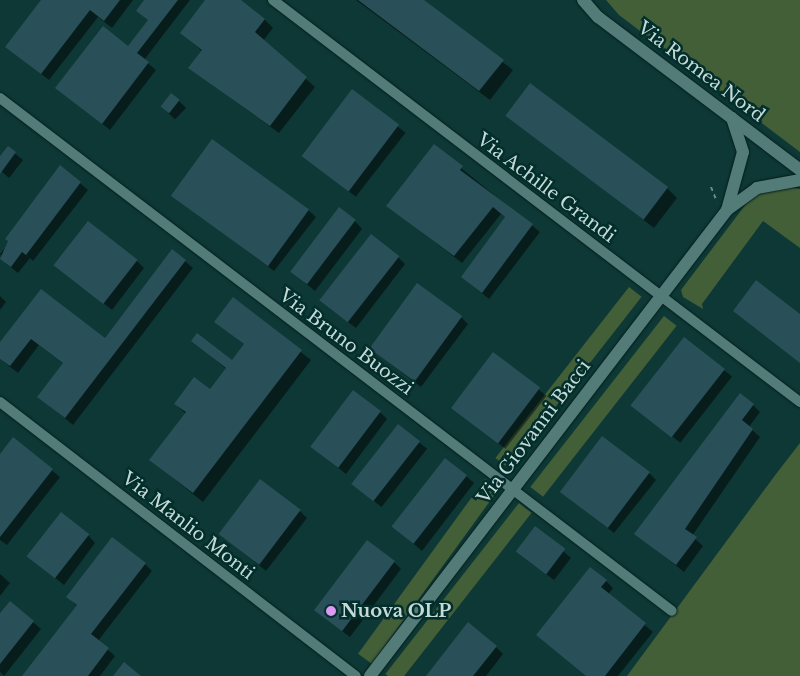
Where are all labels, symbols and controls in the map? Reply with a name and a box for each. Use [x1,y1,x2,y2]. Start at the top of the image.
street label: Via Romea Nord [633,17,769,127]
street label: Via Achille Grandi [472,128,620,248]
street label: Via Bruno Buozzi [275,284,417,400]
street label: Via Giovanni Bacci [473,356,595,508]
street label: Via Manlio Monti [117,467,259,585]
place label: Nuova OLP [341,600,451,622]
marker: Nuova OLP [325,605,337,617]

